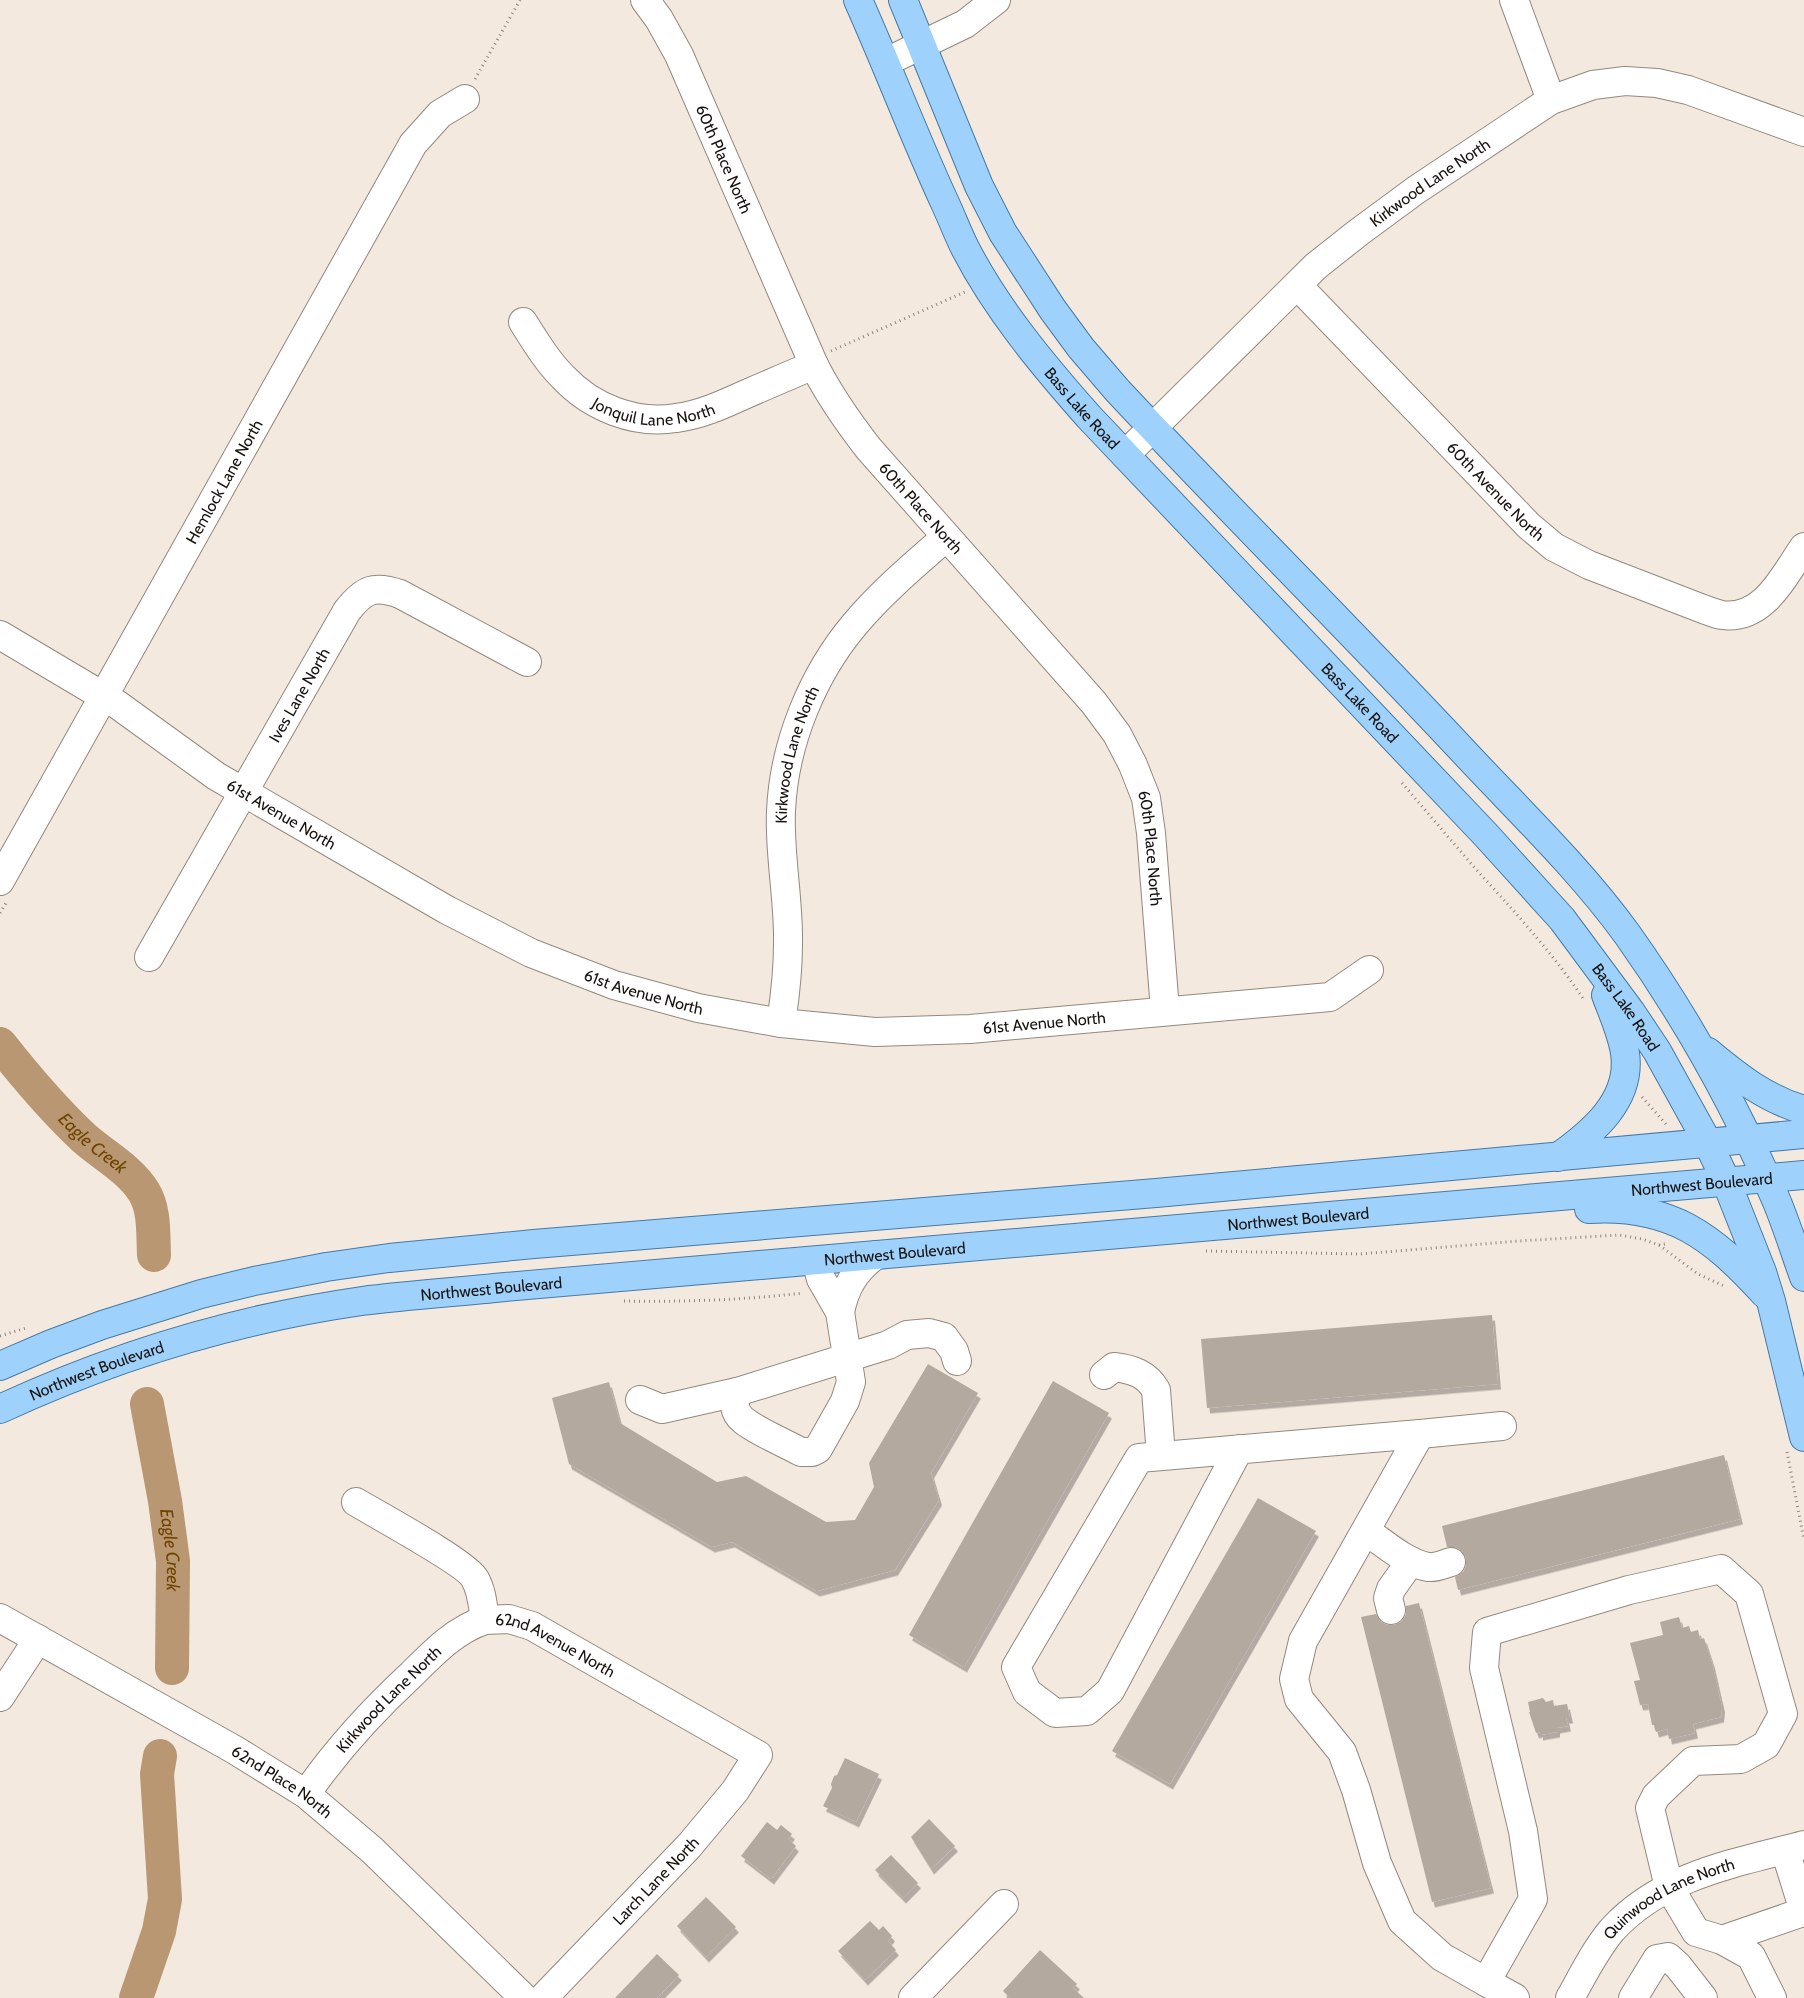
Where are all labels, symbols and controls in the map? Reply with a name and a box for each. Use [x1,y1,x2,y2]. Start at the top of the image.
street label: 60th Place North [692,102,756,216]
street label: Kirkwood Lane North [1366,134,1493,231]
street label: Bass Lake Road [1041,363,1124,453]
street label: Jonquil Lane North [588,393,717,429]
street label: Hemlock Lane North [182,416,266,547]
street label: 60th Avenue North [1443,437,1549,545]
street label: 60th Place North [875,458,967,558]
street label: Ives Lane North [265,644,333,745]
street label: Bass Lake Road [1318,659,1403,746]
street label: Kirkwood Lane North [771,683,823,824]
street label: 61st Avenue North [223,775,340,853]
street label: 60th Place North [1134,787,1166,907]
street label: Bass Lake Road [1589,959,1664,1055]
street label: 61st Avenue North [581,965,705,1018]
street label: 61st Avenue North [982,1007,1106,1037]
water label: Eagle Creek [54,1108,132,1179]
street label: Northwest Boulevard [1630,1168,1773,1199]
street label: Northwest Boulevard [1227,1203,1370,1234]
street label: Northwest Boulevard [823,1238,966,1269]
street label: Northwest Boulevard [420,1273,563,1304]
street label: Northwest Boulevard [26,1337,166,1404]
water label: Eagle Creek [155,1507,184,1593]
street label: 62nd Avenue North [495,1609,619,1681]
street label: Kirkwood Lane North [332,1641,445,1756]
street label: 62nd Place North [228,1741,336,1822]
street label: Larch Lane North [609,1833,703,1929]
street label: Quinwood Lane North [1599,1854,1737,1943]

